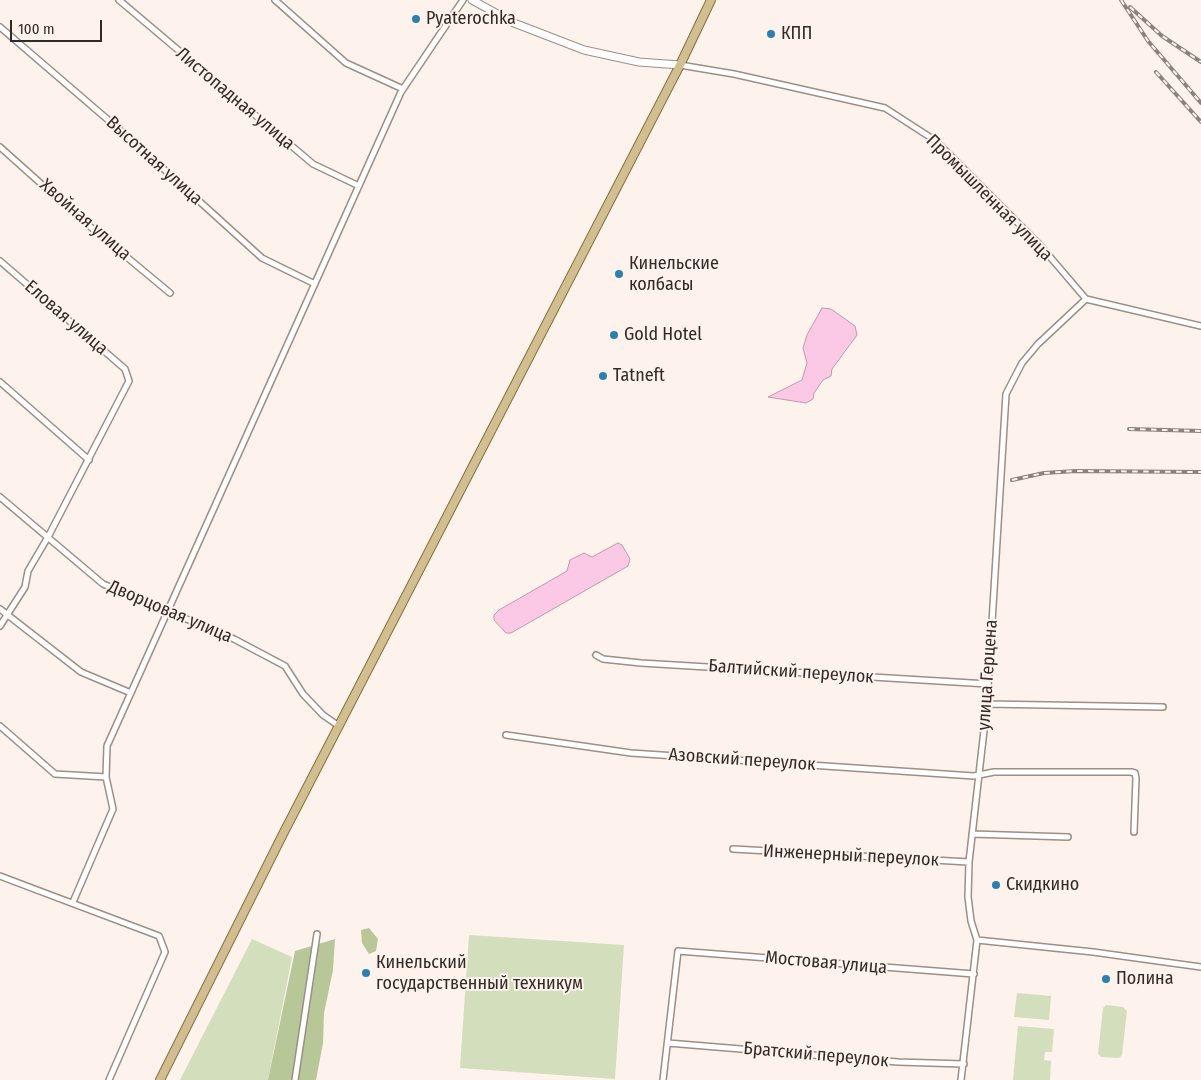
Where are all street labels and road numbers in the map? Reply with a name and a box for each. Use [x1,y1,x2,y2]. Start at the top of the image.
street label: Листопадная улица [171,43,299,155]
street label: Высотная улица [101,112,207,210]
street label: Промышленная улица [921,130,1057,266]
street label: Хвойная улица [35,175,135,265]
street label: Еловая улица [20,276,112,360]
street label: Дворцовая улица [105,576,235,648]
street label: улица Герцена [973,619,1003,731]
street label: Балтийский переулок [708,655,874,689]
street label: Азовский переулок [668,744,816,776]
street label: Инженерный переулок [762,841,940,871]
street label: Мостовая улица [764,947,888,979]
street label: Братский переулок [742,1038,890,1072]

